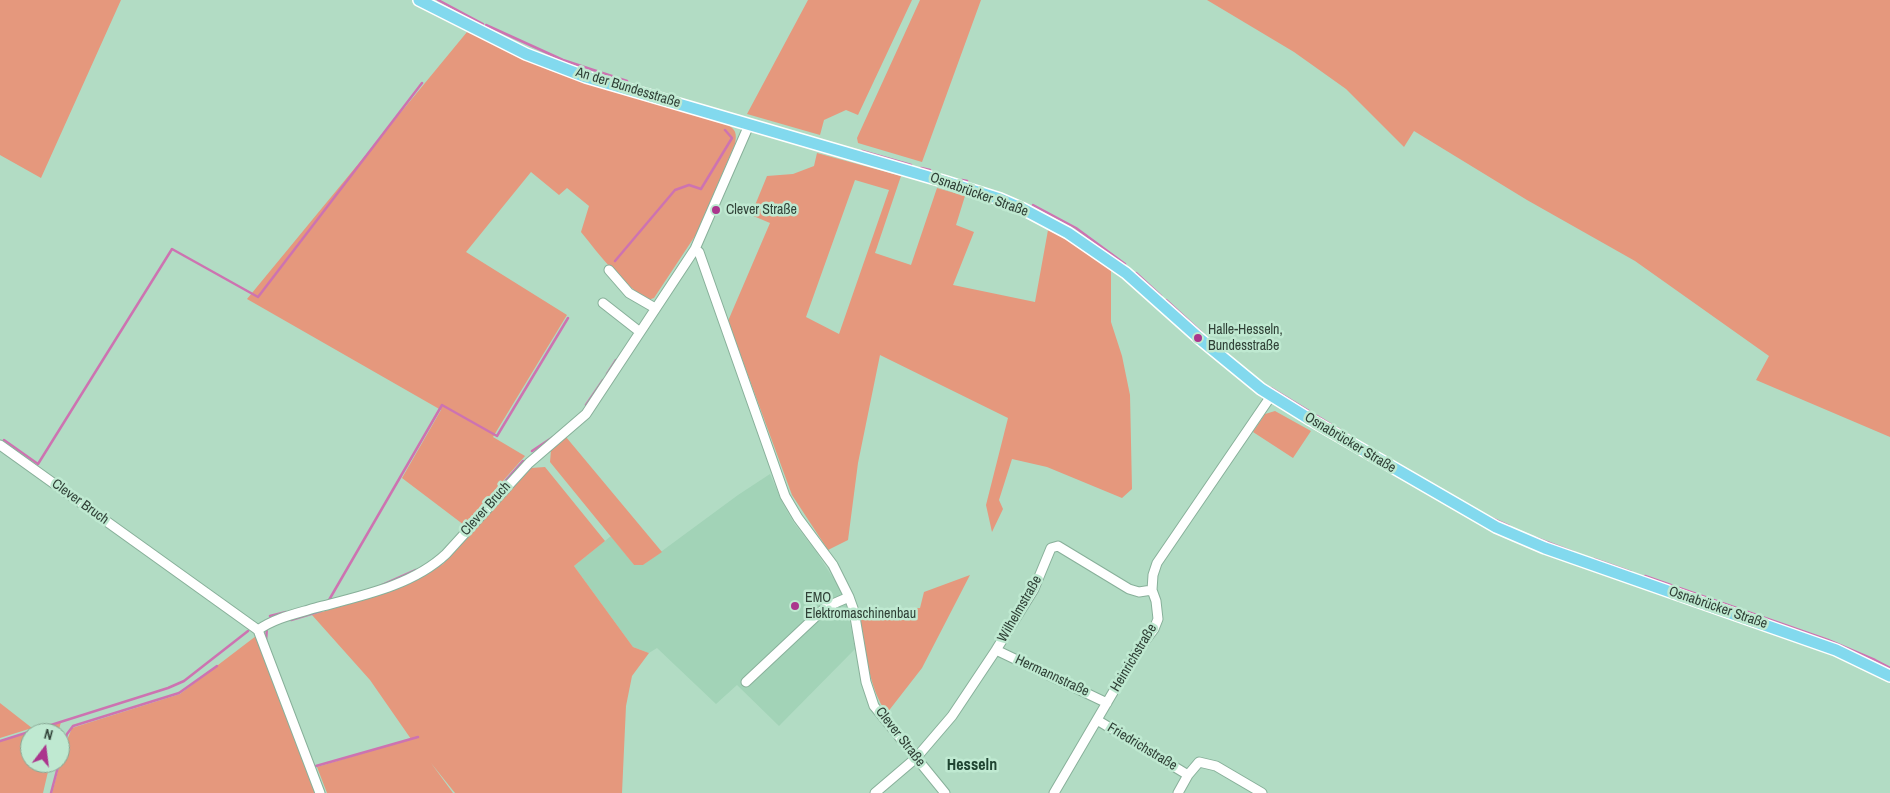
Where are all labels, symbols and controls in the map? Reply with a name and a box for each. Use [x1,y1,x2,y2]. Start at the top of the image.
street label: An der Bundesstraße [574,64,682,112]
street label: Osnabrücker Straße [928,169,1030,221]
place label: Clever Straße [726,202,797,218]
marker: Clever Straße [710,204,722,216]
place label: Halle-Hesseln, Bundesstraße [1208,322,1283,354]
marker: Halle-Hesseln, Bundesstraße [1192,332,1204,344]
street label: Osnabrücker Straße [1301,409,1399,477]
street label: Clever Bruch [48,476,112,528]
street label: Clever Bruch [458,479,514,539]
street label: Wilhelmstraße [994,573,1046,645]
street label: Osnabrücker Straße [1666,583,1770,633]
place label: EMO Elektromaschinenbau [805,590,916,622]
marker: EMO Elektromaschinenbau [789,600,801,612]
street label: Heinrichstraße [1107,621,1161,695]
street label: Hermannstraße [1012,652,1092,700]
street label: Clever Straße [872,704,928,770]
street label: Friedrichstraße [1104,720,1180,774]
north arrow [20,723,70,773]
text: N [42,725,55,744]
district label: Hesseln [947,756,997,776]

